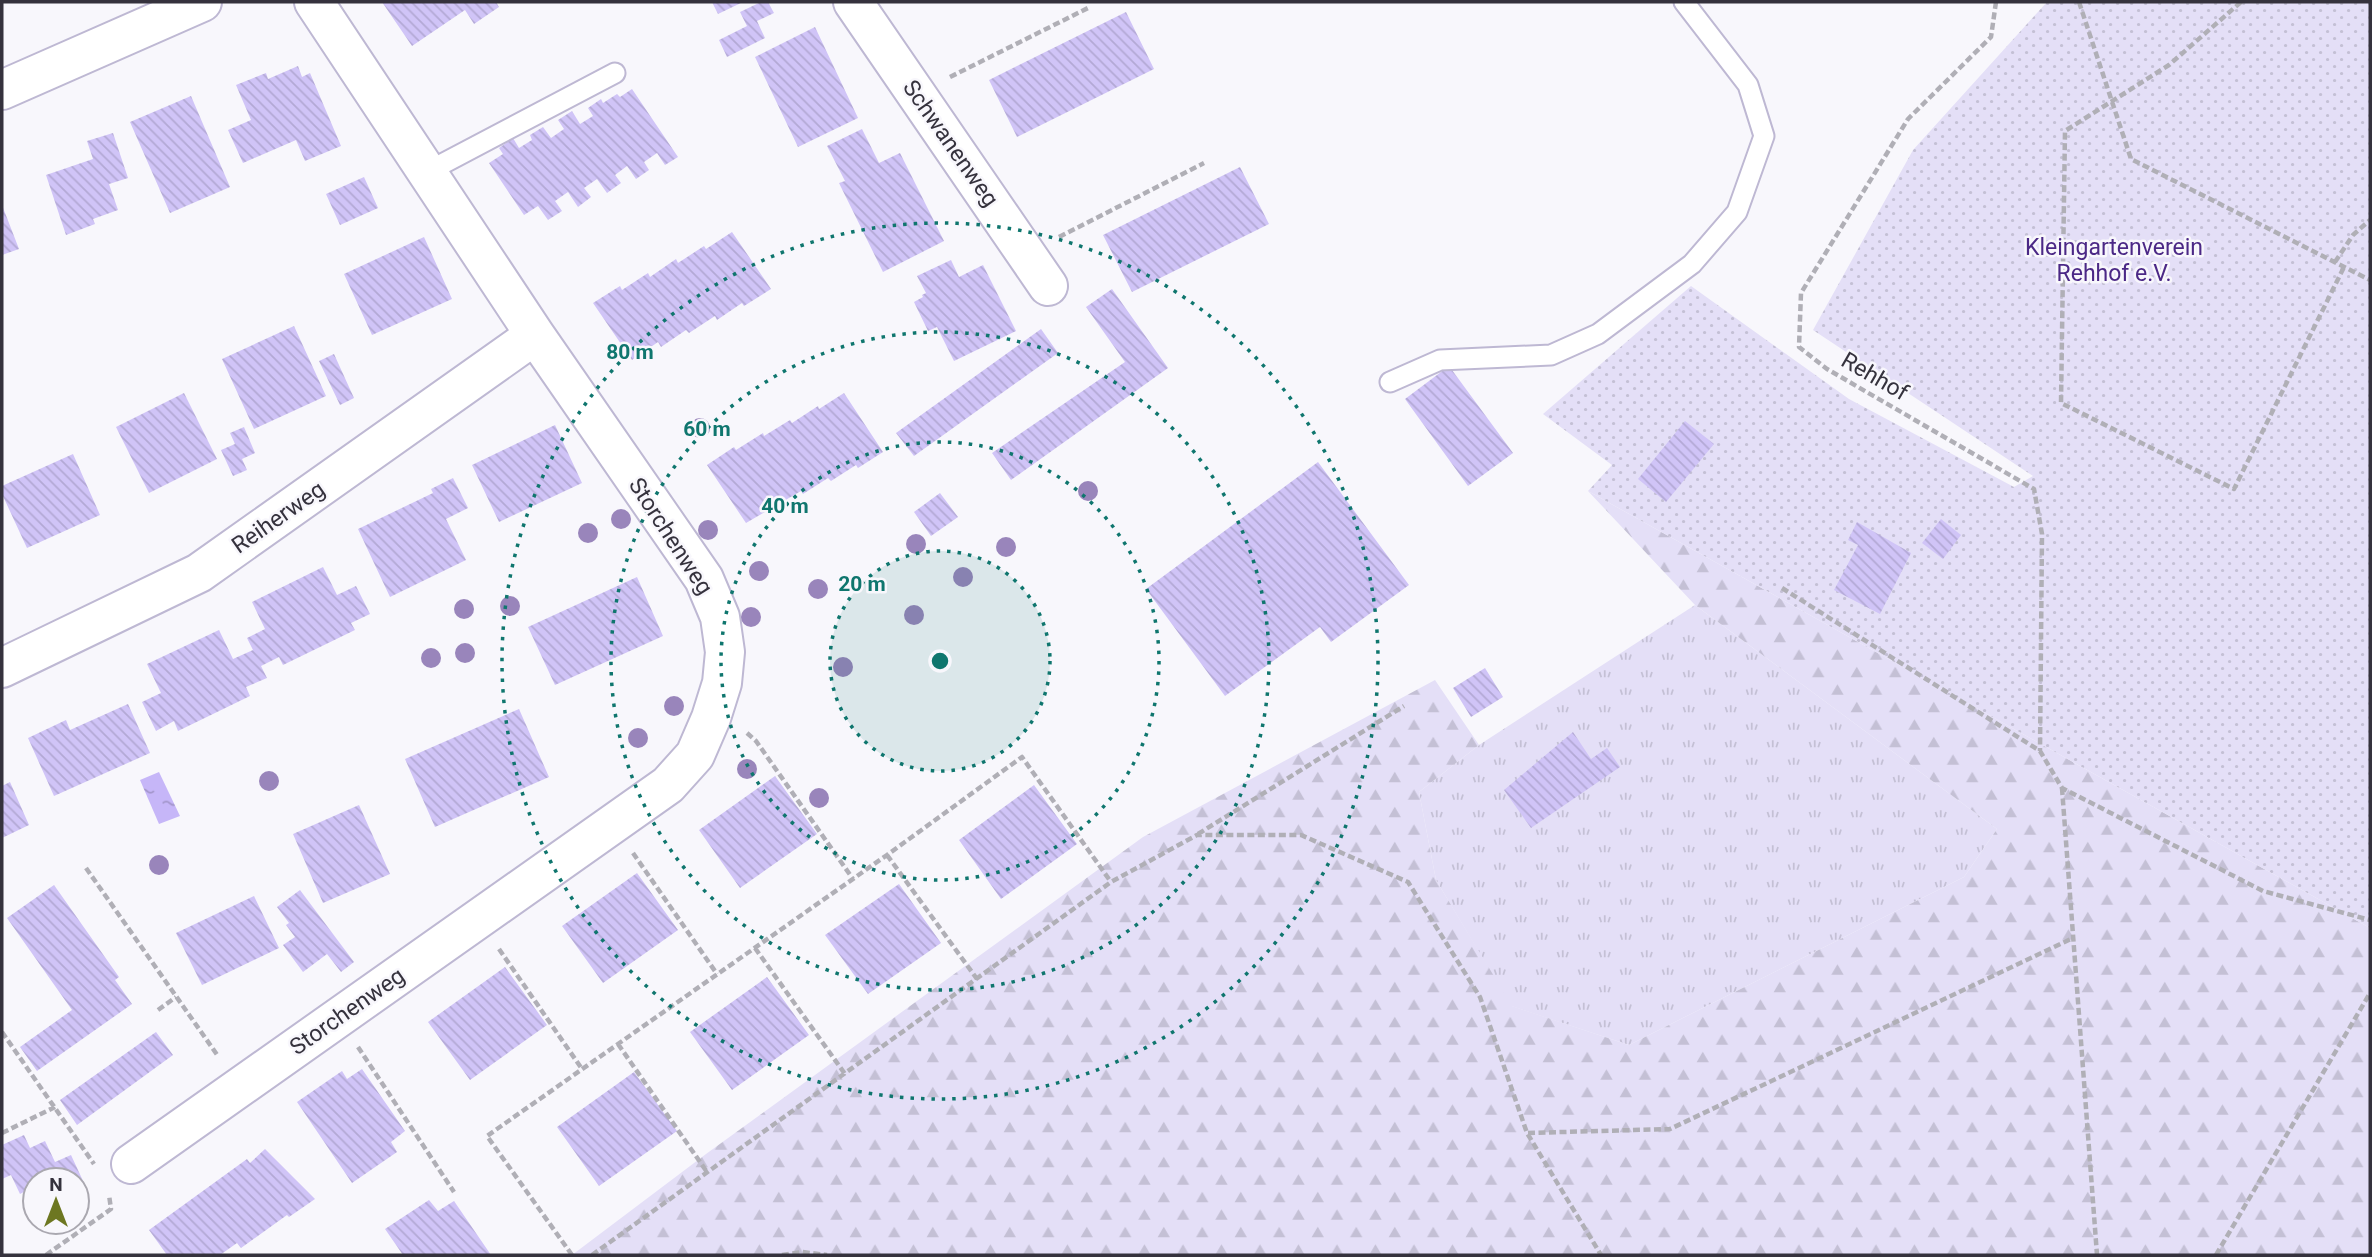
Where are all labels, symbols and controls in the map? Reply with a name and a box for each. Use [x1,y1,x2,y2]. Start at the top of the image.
street label: Schwanenweg [897,75,1004,212]
park label: Kleingartenverein Rehhof e.V. [2025,234,2203,287]
text: 80 m [606,340,654,364]
street label: Rehhof [1836,347,1914,407]
text: 60 m [683,417,731,441]
street label: Storchenweg [623,473,718,600]
street label: Reiherweg [227,476,330,559]
text: 40 m [761,494,809,518]
text: 20 m [838,572,886,596]
centre of rings [928,649,952,673]
street label: Storchenweg [285,962,410,1061]
north arrow [21,1166,91,1236]
text: N [49,1173,63,1196]

